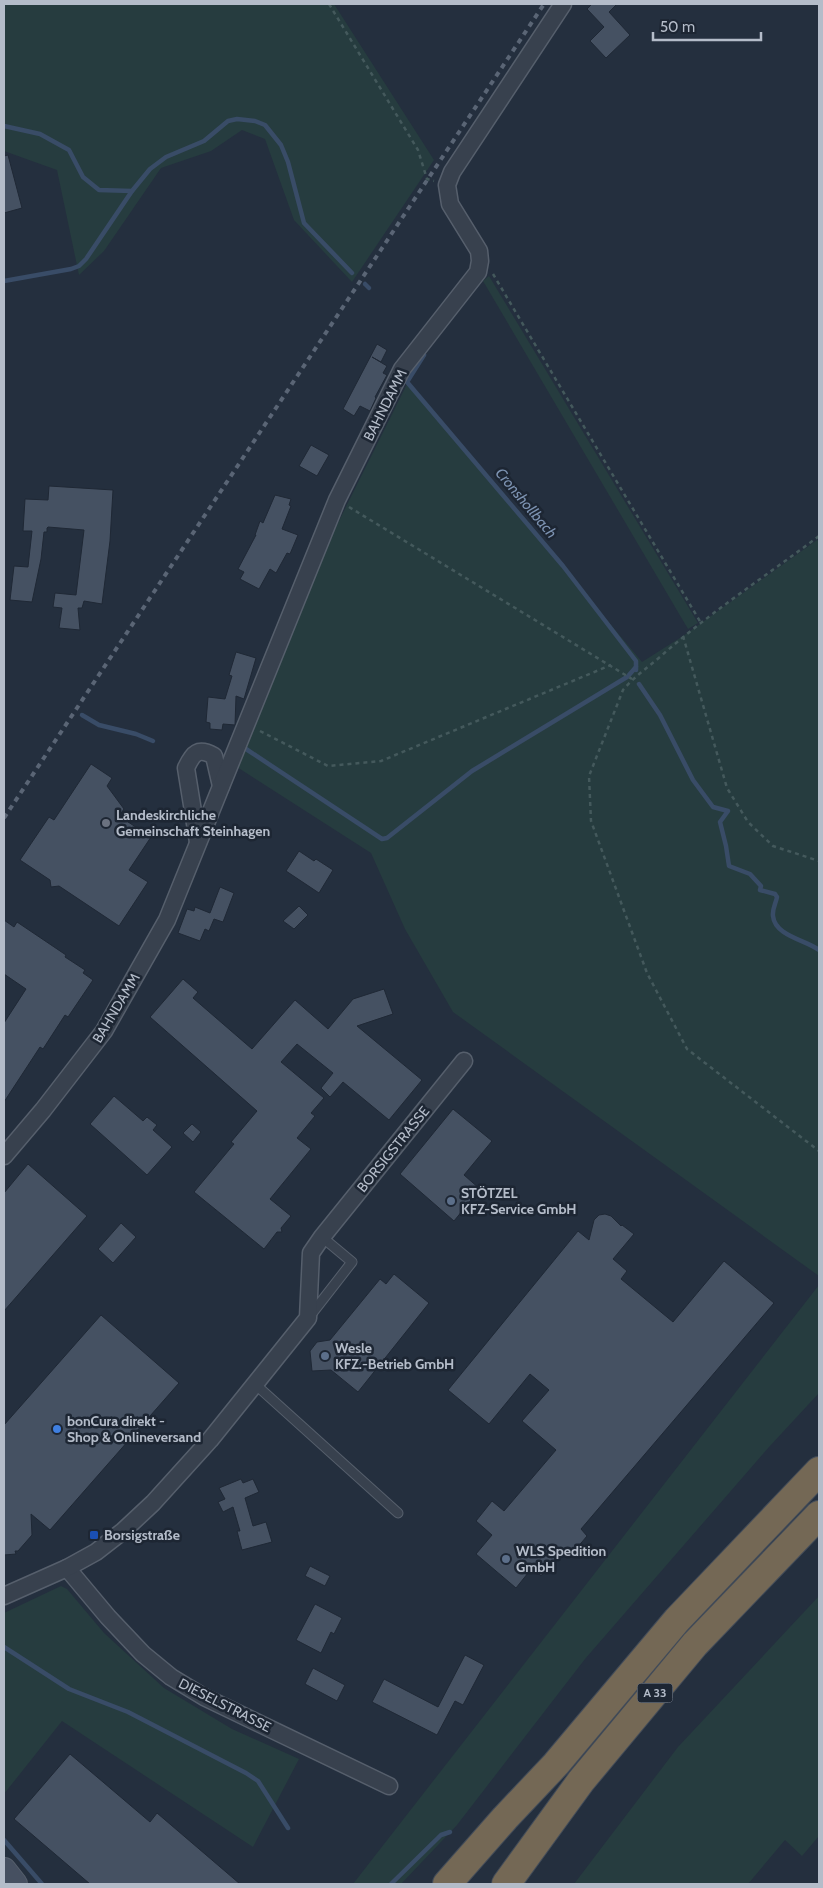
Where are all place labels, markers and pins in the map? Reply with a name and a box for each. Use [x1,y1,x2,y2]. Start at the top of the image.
place label: Landeskirchliche Gemeinschaft Steinhagen [116,806,270,840]
marker: Landeskirchliche Gemeinschaft Steinhagen [100,817,112,829]
place label: STÖTZEL KFZ-Service GmbH [461,1184,576,1218]
marker: STÖTZEL KFZ-Service GmbH [445,1195,457,1207]
place label: Wesle KFZ.-Betrieb GmbH [335,1339,454,1373]
marker: Wesle KFZ.-Betrieb GmbH [319,1350,331,1362]
place label: bonCura direkt - Shop & Onlineversand [67,1412,201,1446]
marker: bonCura direkt - Shop & Onlineversand [51,1423,63,1435]
place label: Borsigstraße [104,1526,180,1544]
marker: Borsigstraße [88,1529,100,1541]
place label: WLS Spedition GmbH [516,1542,606,1576]
marker: WLS Spedition GmbH [500,1553,512,1565]

